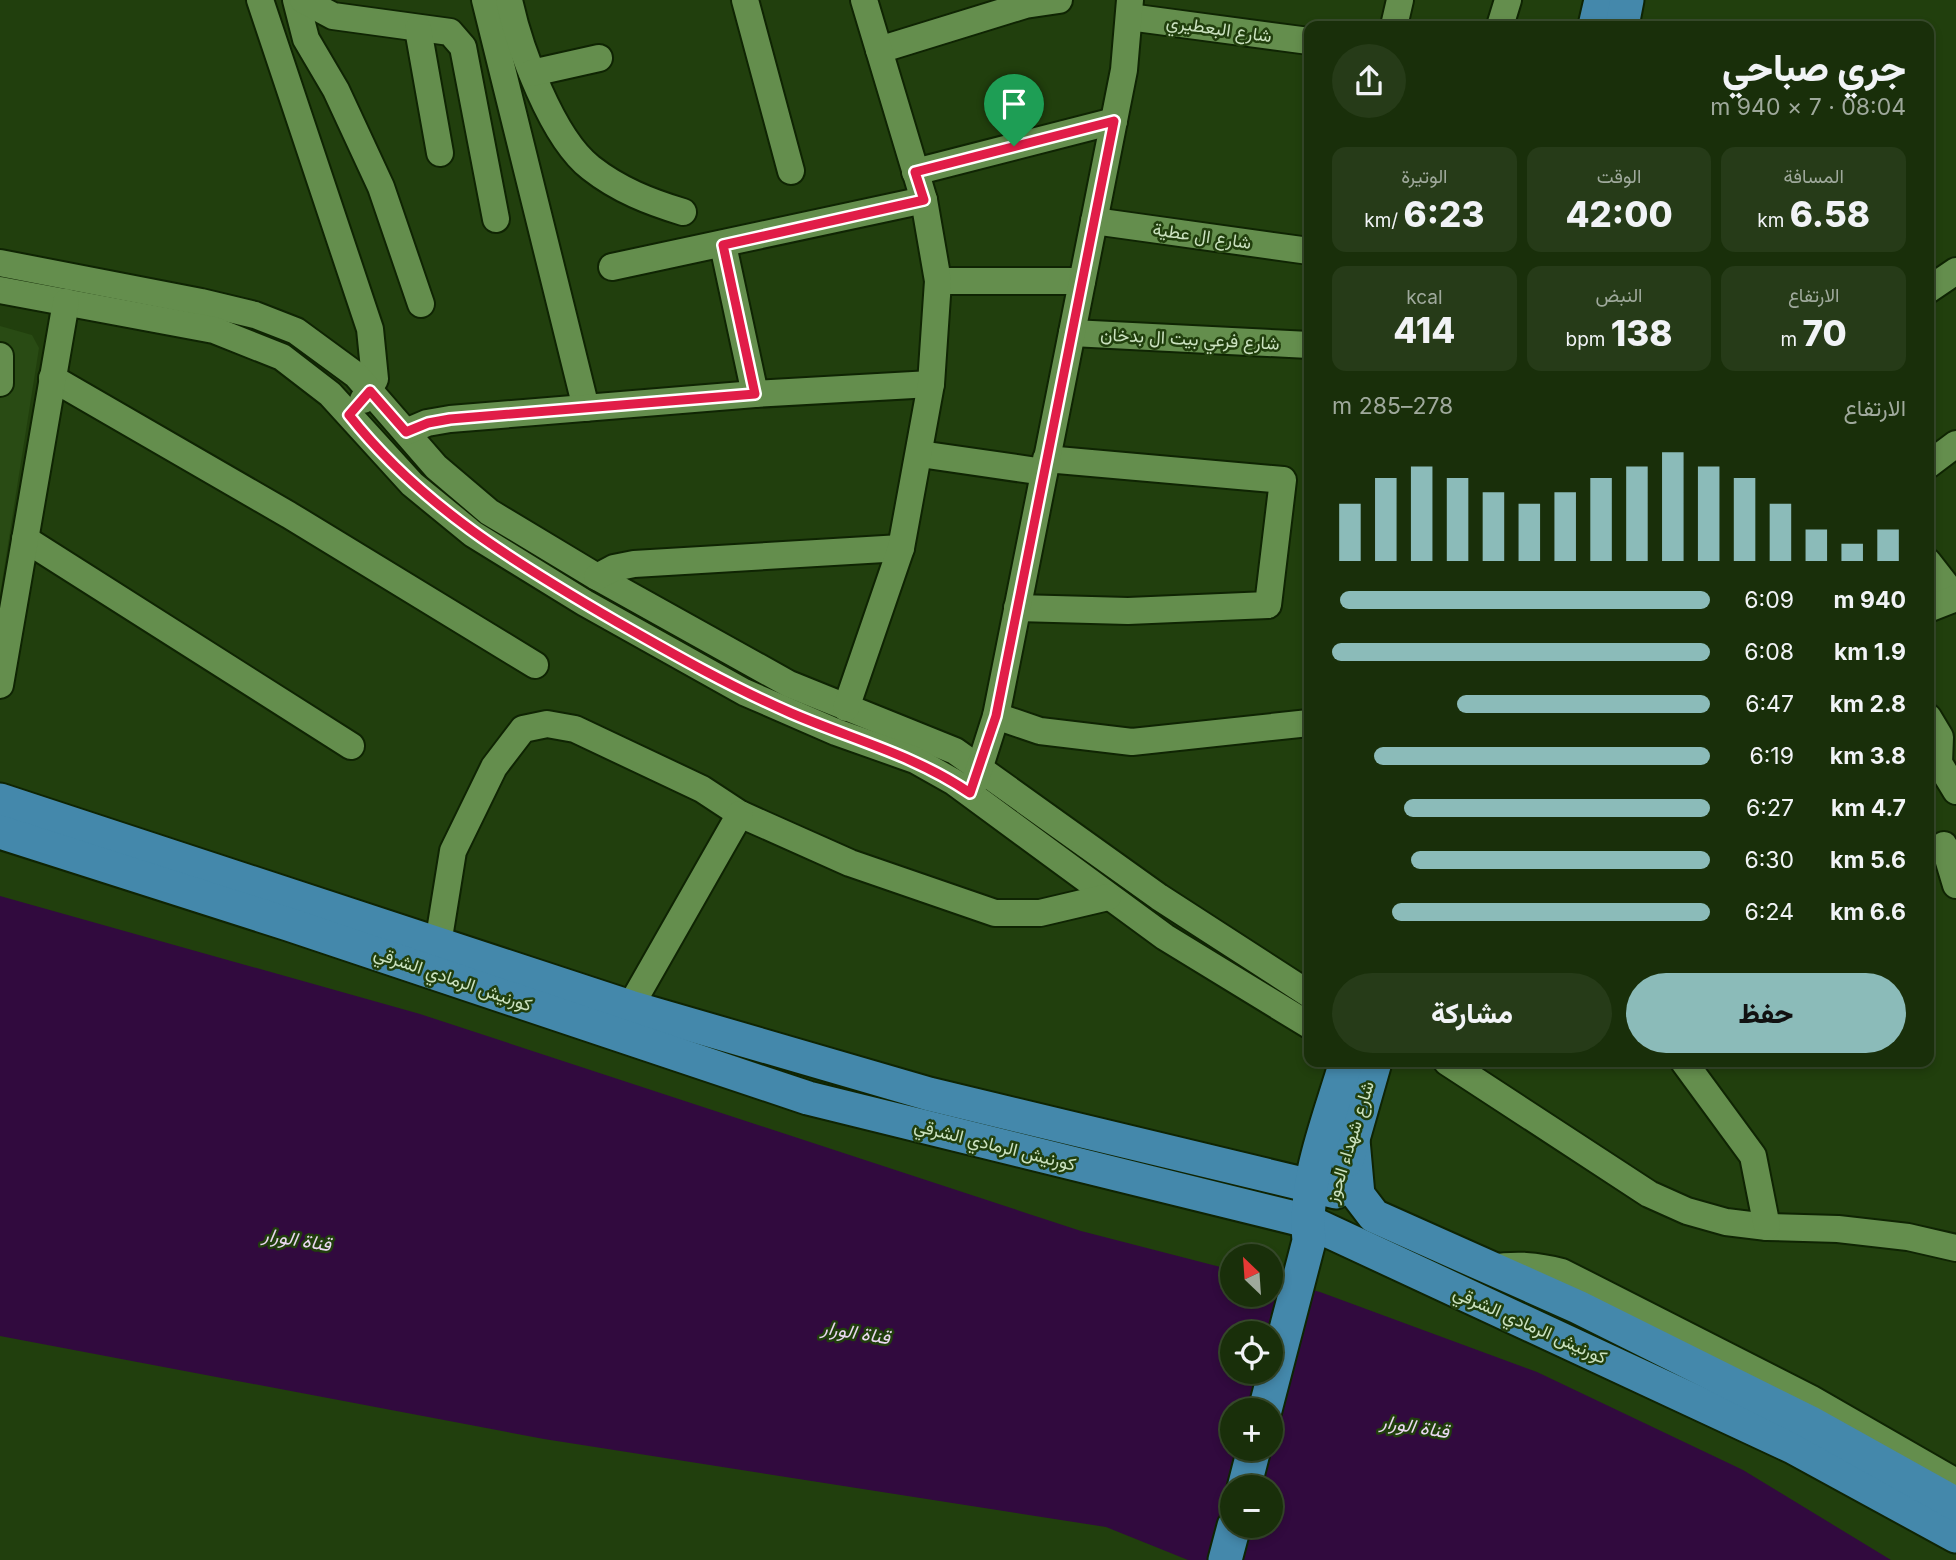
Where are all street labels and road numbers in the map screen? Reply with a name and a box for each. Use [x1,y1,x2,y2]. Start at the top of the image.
street label: شارع البعطيري [1164,11,1273,51]
street label: شارع ال عطية [1151,218,1253,255]
street label: شارع فرعي بيت ال بدخان [1100,323,1280,359]
street label: كورنيش الرمادي الشرقي [370,942,535,1020]
street label: شارع شهداء الحوز [1321,1078,1380,1207]
street label: كورنيش الرمادي الشرقي [911,1114,1078,1180]
street label: كورنيش الرمادي الشرقي [1448,1281,1610,1372]

